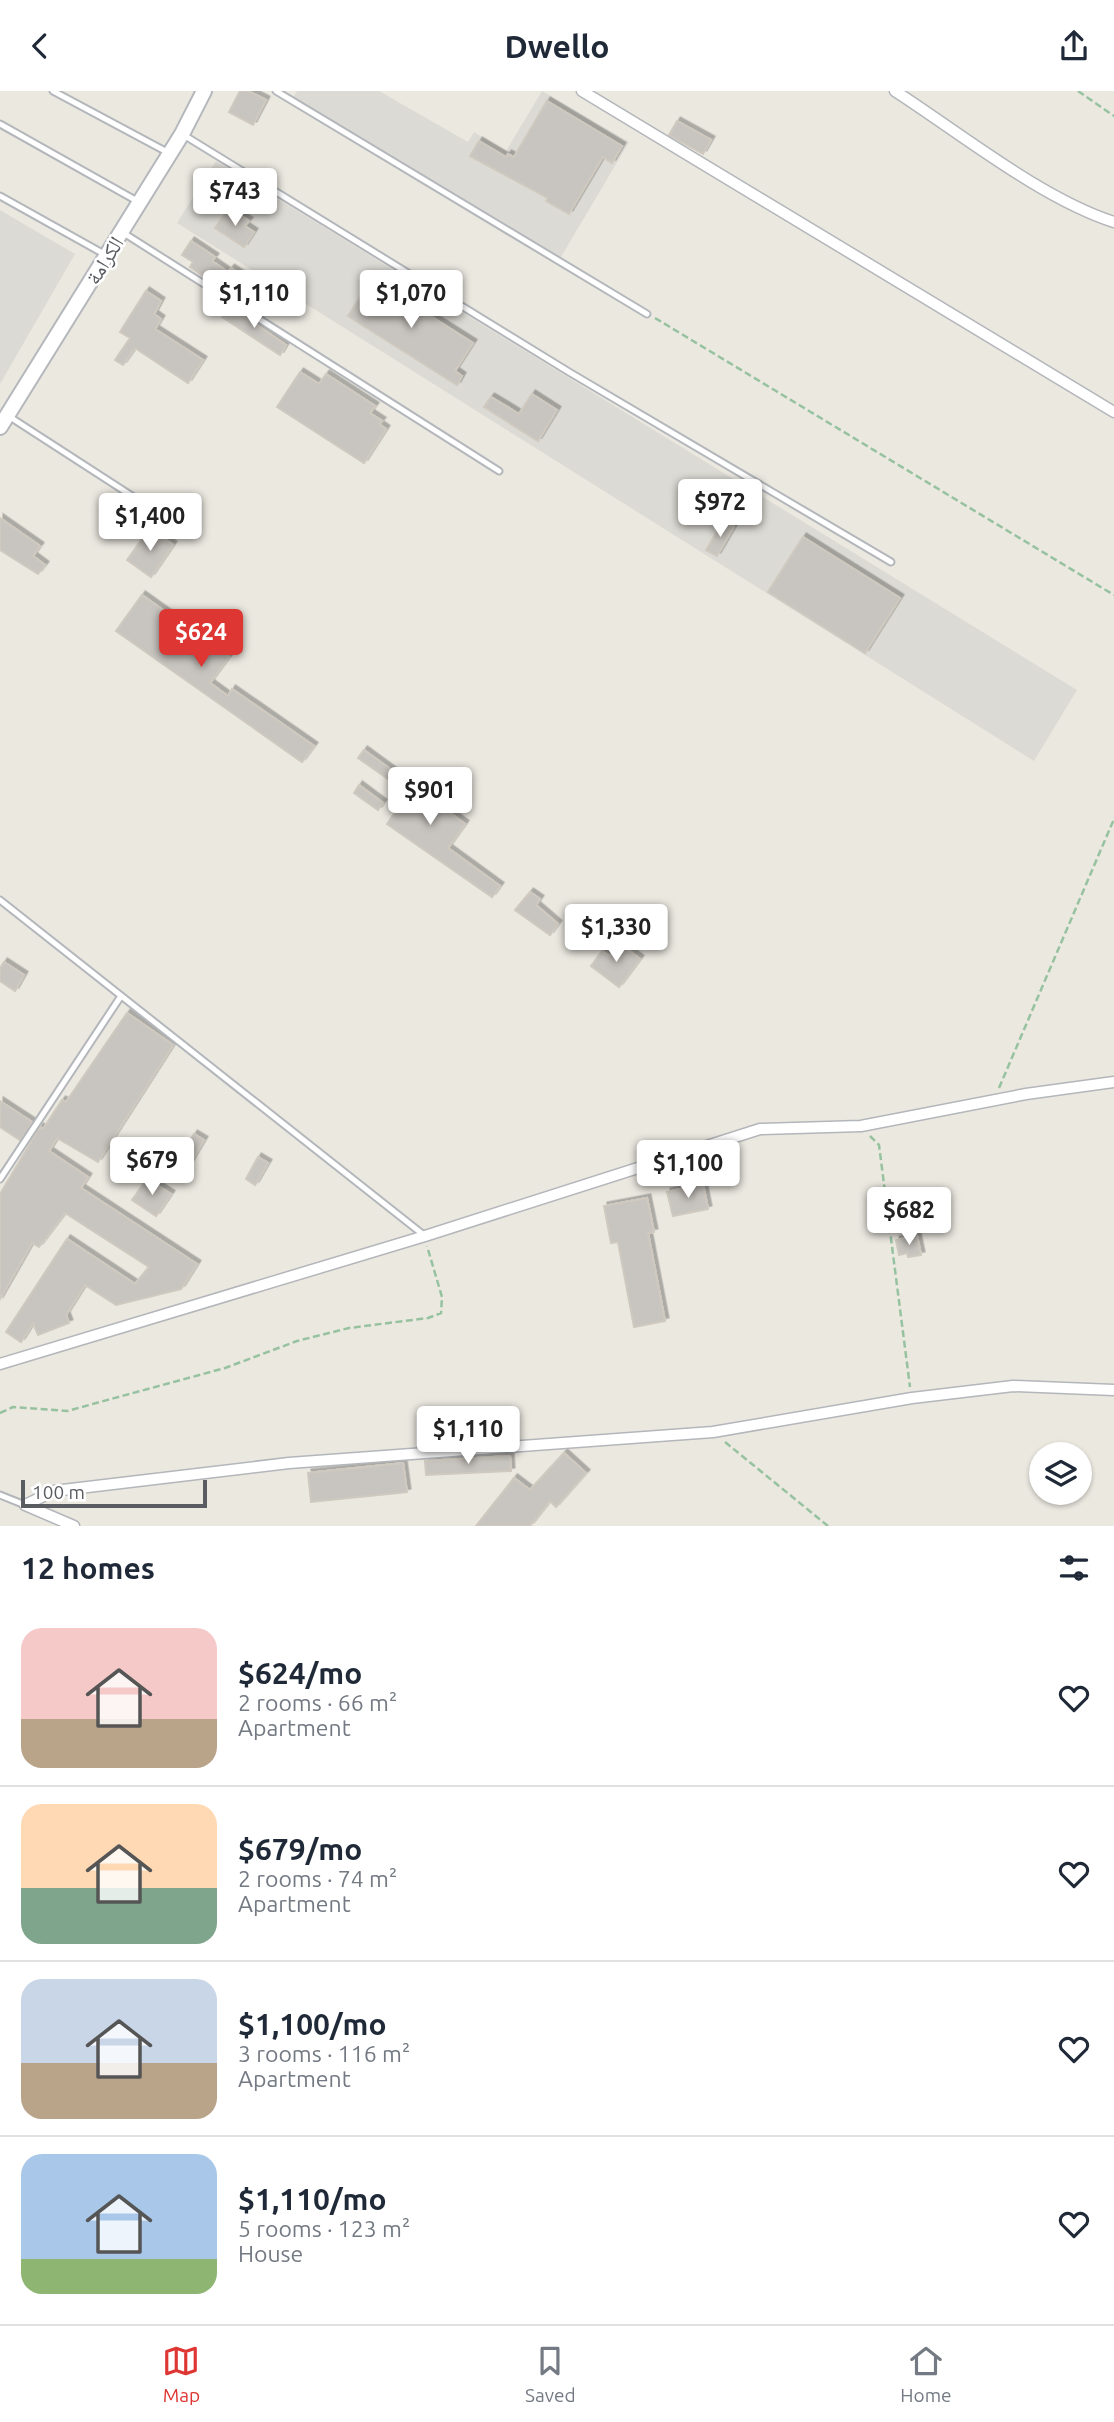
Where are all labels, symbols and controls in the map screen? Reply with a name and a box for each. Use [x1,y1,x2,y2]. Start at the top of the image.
icon: back [21,27,59,65]
icon: share [1055,27,1093,65]
text: Dwello [504,28,610,64]
pin: $743 [194,169,276,228]
text: $743 [209,178,261,203]
street label: الكرامة [80,232,128,288]
pin: $1,110 [197,271,311,330]
pin: $1,070 [354,271,468,330]
text: $1,110 [219,280,289,305]
text: $1,070 [376,280,446,305]
pin: $972 [679,479,761,539]
text: $972 [694,489,746,514]
pin: $1,400 [93,493,207,553]
text: $1,400 [115,503,185,528]
pin: $624 [160,609,242,669]
text: $624 [175,619,227,644]
pin: $901 [389,767,471,827]
text: $901 [404,777,456,802]
pin: $1,330 [559,905,673,964]
text: $1,330 [581,914,651,939]
pin: $679 [111,1137,193,1197]
pin: $1,100 [631,1141,745,1200]
text: $679 [126,1147,178,1172]
text: $1,100 [653,1150,723,1175]
pin: $682 [868,1187,950,1247]
text: $682 [883,1197,935,1222]
pin: $1,110 [411,1407,525,1466]
text: $1,110 [433,1416,503,1441]
map controls [1029,1442,1092,1505]
button: layers [1029,1442,1092,1505]
scale bar [21,1477,206,1509]
text: 100 m [32,1481,85,1503]
icon: filters [1055,1549,1093,1587]
text: 12 homes [21,1551,155,1585]
icon: home [77,1656,161,1740]
text: $624/mo [238,1656,362,1690]
icon: heart [1055,1679,1093,1717]
text: 2 rooms · 66 m² [238,1690,397,1715]
text: Apartment [238,1715,351,1740]
icon: home [77,1832,161,1916]
text: $679/mo [238,1832,362,1866]
icon: heart [1055,1855,1093,1893]
text: 2 rooms · 74 m² [238,1866,397,1891]
text: Apartment [238,1891,351,1916]
icon: home [77,2007,161,2091]
text: $1,100/mo [238,2007,387,2041]
icon: heart [1055,2030,1093,2068]
text: 3 rooms · 116 m² [238,2041,410,2066]
text: Apartment [238,2066,351,2091]
icon: home [77,2182,161,2266]
text: $1,110/mo [238,2182,387,2216]
icon: heart [1055,2205,1093,2243]
text: 5 rooms · 123 m² [238,2216,410,2241]
text: House [238,2241,303,2266]
tab: Map [162,2342,200,2406]
tab: Saved [525,2342,576,2406]
tab: Home [900,2342,952,2406]

